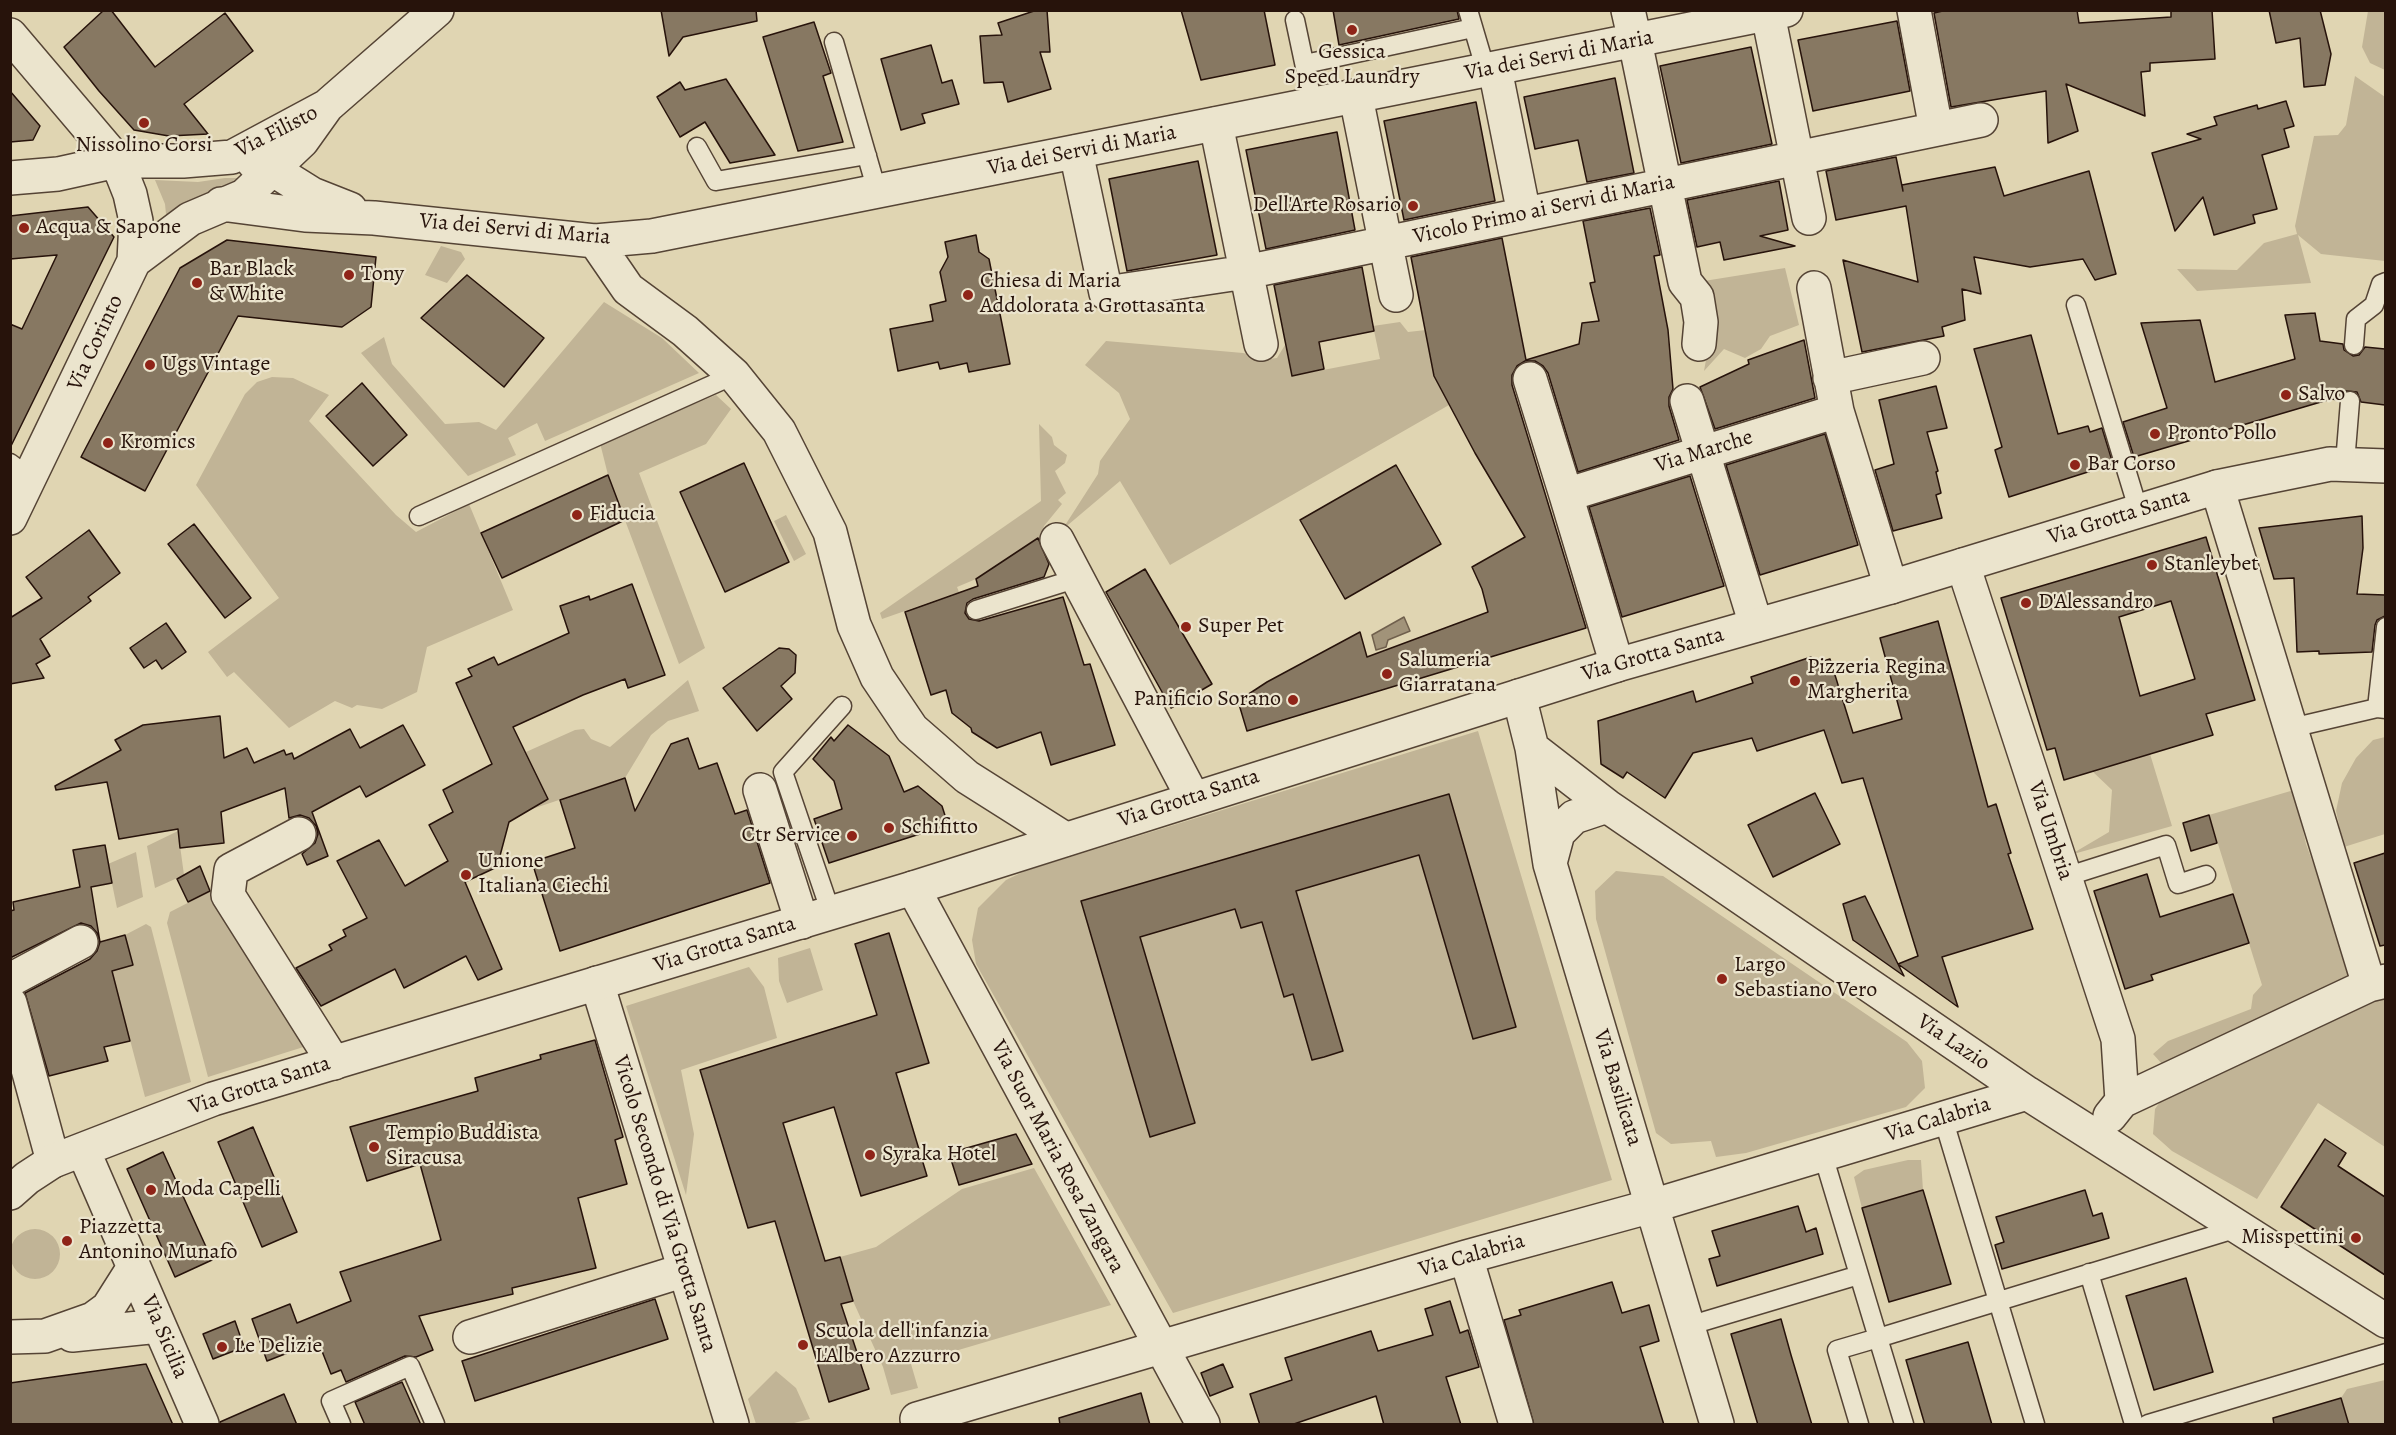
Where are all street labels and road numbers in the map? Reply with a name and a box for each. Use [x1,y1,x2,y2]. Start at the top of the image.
street label: Via dei Servi di Maria [1462,25,1656,87]
street label: Via Filisto [231,100,323,164]
street label: Via dei Servi di Maria [985,120,1179,182]
street label: Vicolo Primo ai Servi di Maria [1411,169,1677,251]
street label: Via dei Servi di Maria [418,208,612,252]
street label: Via Corinto [62,291,130,395]
street label: Via Marche [1652,425,1756,479]
street label: Via Grotta Santa [2045,483,2193,551]
street label: Via Grotta Santa [1579,622,1727,688]
street label: Via Grotta Santa [1115,764,1263,834]
street label: Via Umbria [2022,778,2078,884]
street label: Via Grotta Santa [651,911,799,979]
street label: Via Lazio [1912,1009,1994,1077]
street label: Via Basilicata [1587,1027,1647,1149]
street label: Via Suor Maria Rosa Zangara [984,1036,1130,1278]
street label: Via Grotta Santa [186,1051,334,1121]
street label: Vicolo Secondo di Via Grotta Santa [606,1052,722,1356]
street label: Via Calabria [1882,1091,1994,1149]
street label: Via Calabria [1416,1228,1528,1284]
street label: Via Sicilia [135,1291,193,1383]

